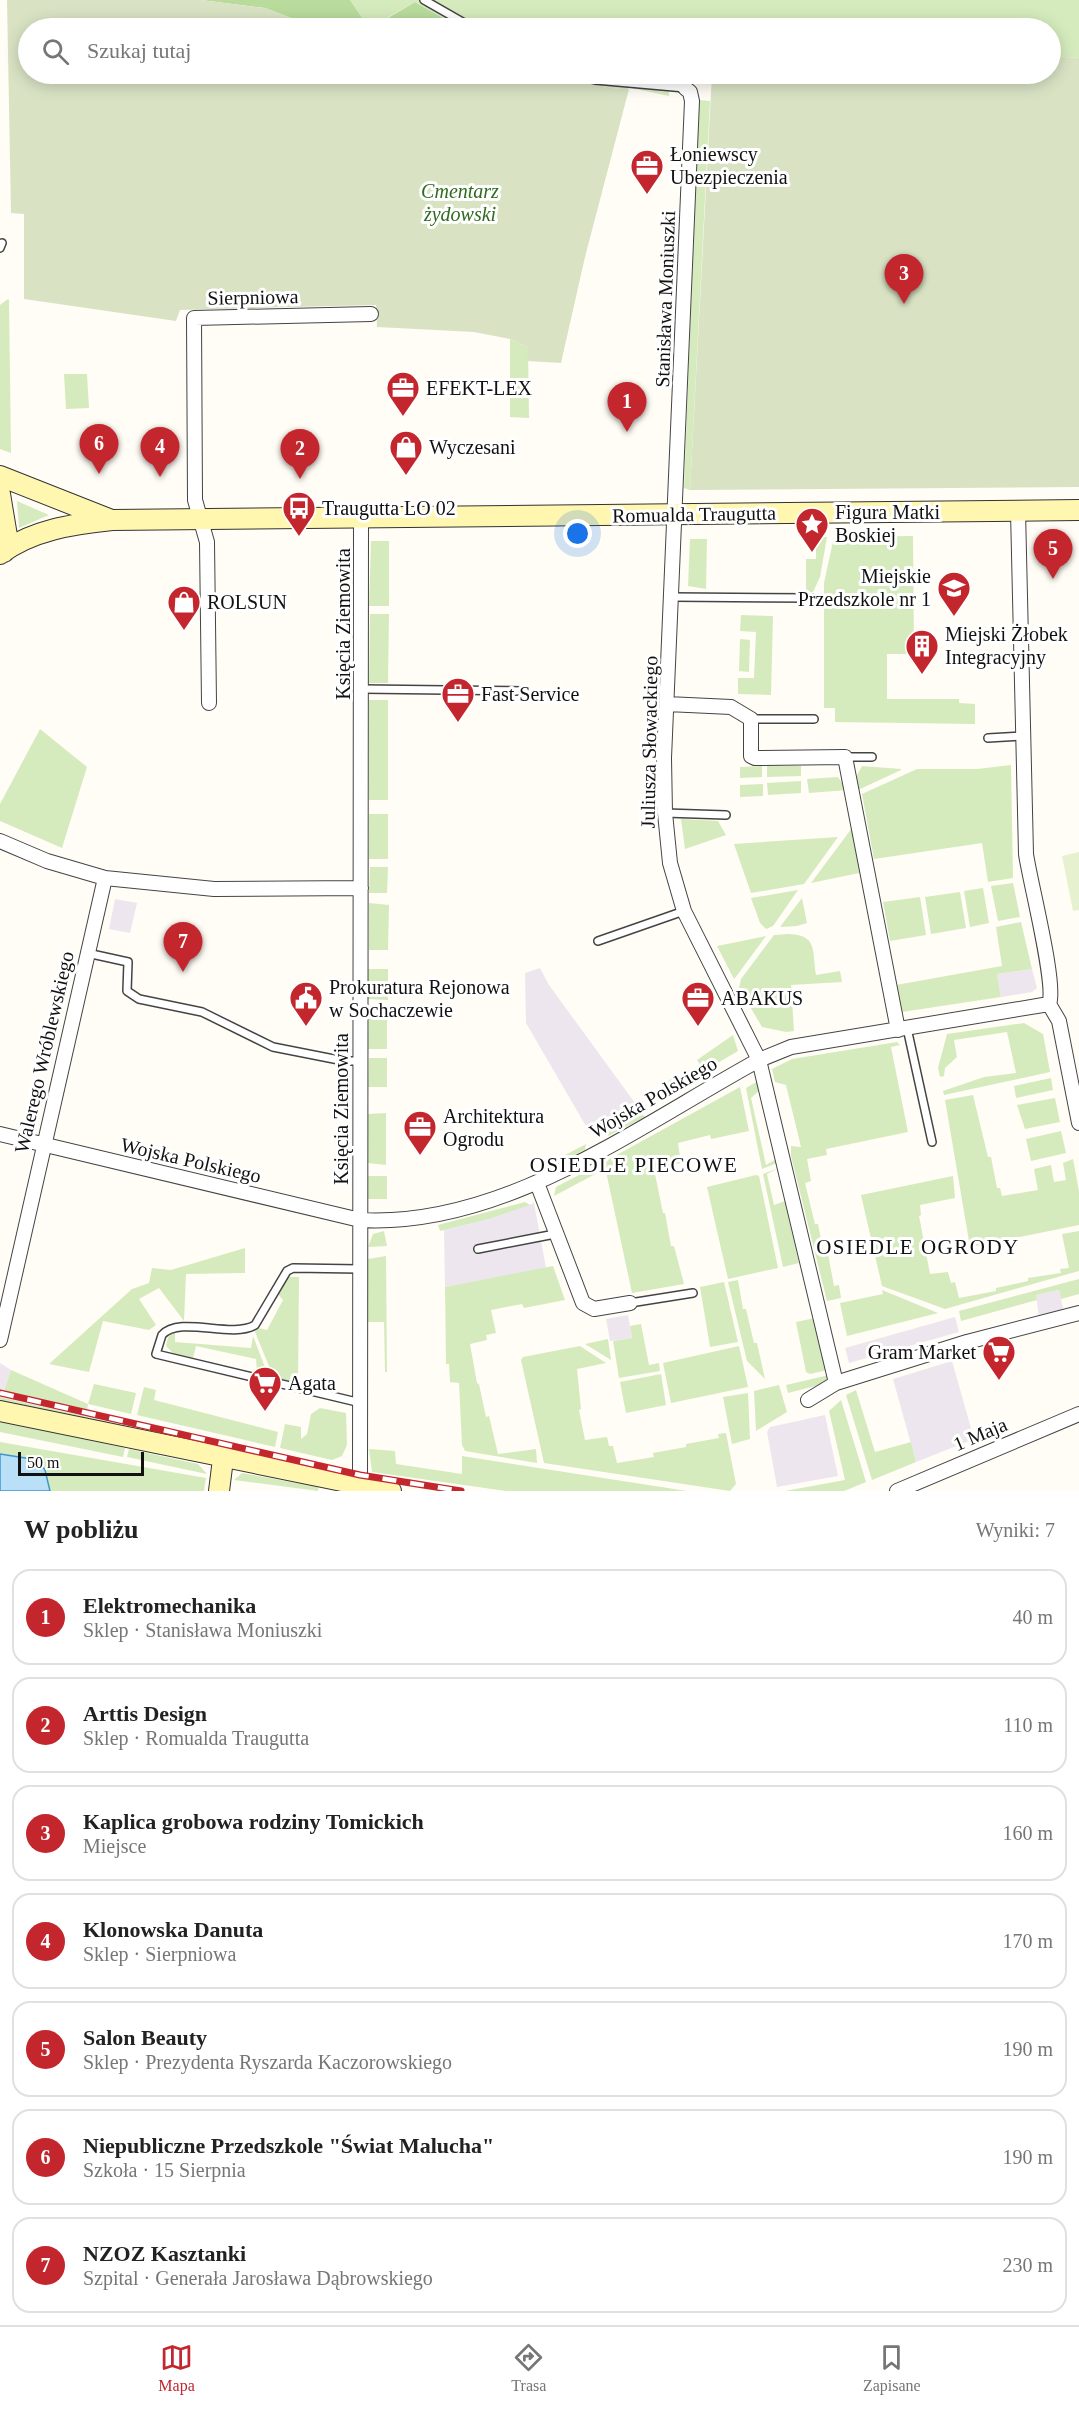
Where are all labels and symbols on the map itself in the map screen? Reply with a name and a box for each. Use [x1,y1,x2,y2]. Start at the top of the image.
place label: Łoniewscy Ubezpieczenia [670,143,788,189]
office icon: Łoniewscy Ubezpieczenia [629,148,665,195]
park label: Cmentarz żydowski [421,180,499,226]
street label: Stanisława Moniuszki [651,210,679,388]
pin: 3 [884,254,924,304]
street label: Sierpniowa [207,285,299,310]
office icon: EFEKT-LEX [385,370,421,417]
place label: EFEKT-LEX [426,377,532,399]
pin: 1 [608,382,646,432]
pin: 6 [80,424,118,474]
pin: 4 [140,428,180,477]
shop icon: Wyczesani [388,429,424,476]
pin: 2 [280,430,320,479]
place label: Wyczesani [429,436,516,459]
bus stop icon: Traugutta LO 02 [281,490,317,537]
place label: Traugutta LO 02 [322,497,456,520]
place label: Figura Matki Boskiej [835,501,940,547]
street label: Romualda Traugutta [612,502,776,527]
place icon: Figura Matki Boskiej [794,506,830,553]
your location [563,519,592,548]
pin: 5 [1034,530,1072,579]
street label: Księcia Ziemowita [332,548,355,700]
place label: Miejskie Przedszkole nr 1 [798,565,931,610]
school or university icon: Miejskie Przedszkole nr 1 [936,570,972,617]
shop icon: ROLSUN [166,584,202,631]
place label: ROLSUN [207,591,287,613]
place label: Miejski Żłobek Integracyjny [945,623,1068,669]
building icon: Miejski Żłobek Integracyjny [904,628,940,675]
street label: Juliusza Słowackiego [636,655,663,829]
office icon: Fast Service [440,676,476,723]
place label: Fast Service [481,683,579,705]
pin: 7 [164,922,202,972]
street label: Walerego Wróblewskiego [10,949,79,1155]
place label: Prokuratura Rejonowa w Sochaczewie [329,976,510,1021]
public building icon: Prokuratura Rejonowa w Sochaczewie [288,980,324,1027]
office icon: ABAKUS [680,980,716,1027]
place label: ABAKUS [721,987,803,1009]
street label: Księcia Ziemowita [330,1033,353,1185]
street label: Wojska Polskiego [585,1052,721,1143]
place label: Architektura Ogrodu [443,1105,544,1151]
office icon: Architektura Ogrodu [402,1109,438,1156]
street label: Wojska Polskiego [118,1133,263,1188]
district label: OSIEDLE PIECOWE [530,1153,738,1177]
district label: OSIEDLE OGRODY [816,1235,1020,1259]
supermarket icon: Gram Market [981,1334,1017,1381]
place label: Gram Market [868,1341,976,1363]
supermarket icon: Agata [247,1365,283,1412]
place label: Agata [288,1372,336,1395]
street label: 1 Maja [950,1413,1011,1456]
scale bar [18,1449,144,1476]

